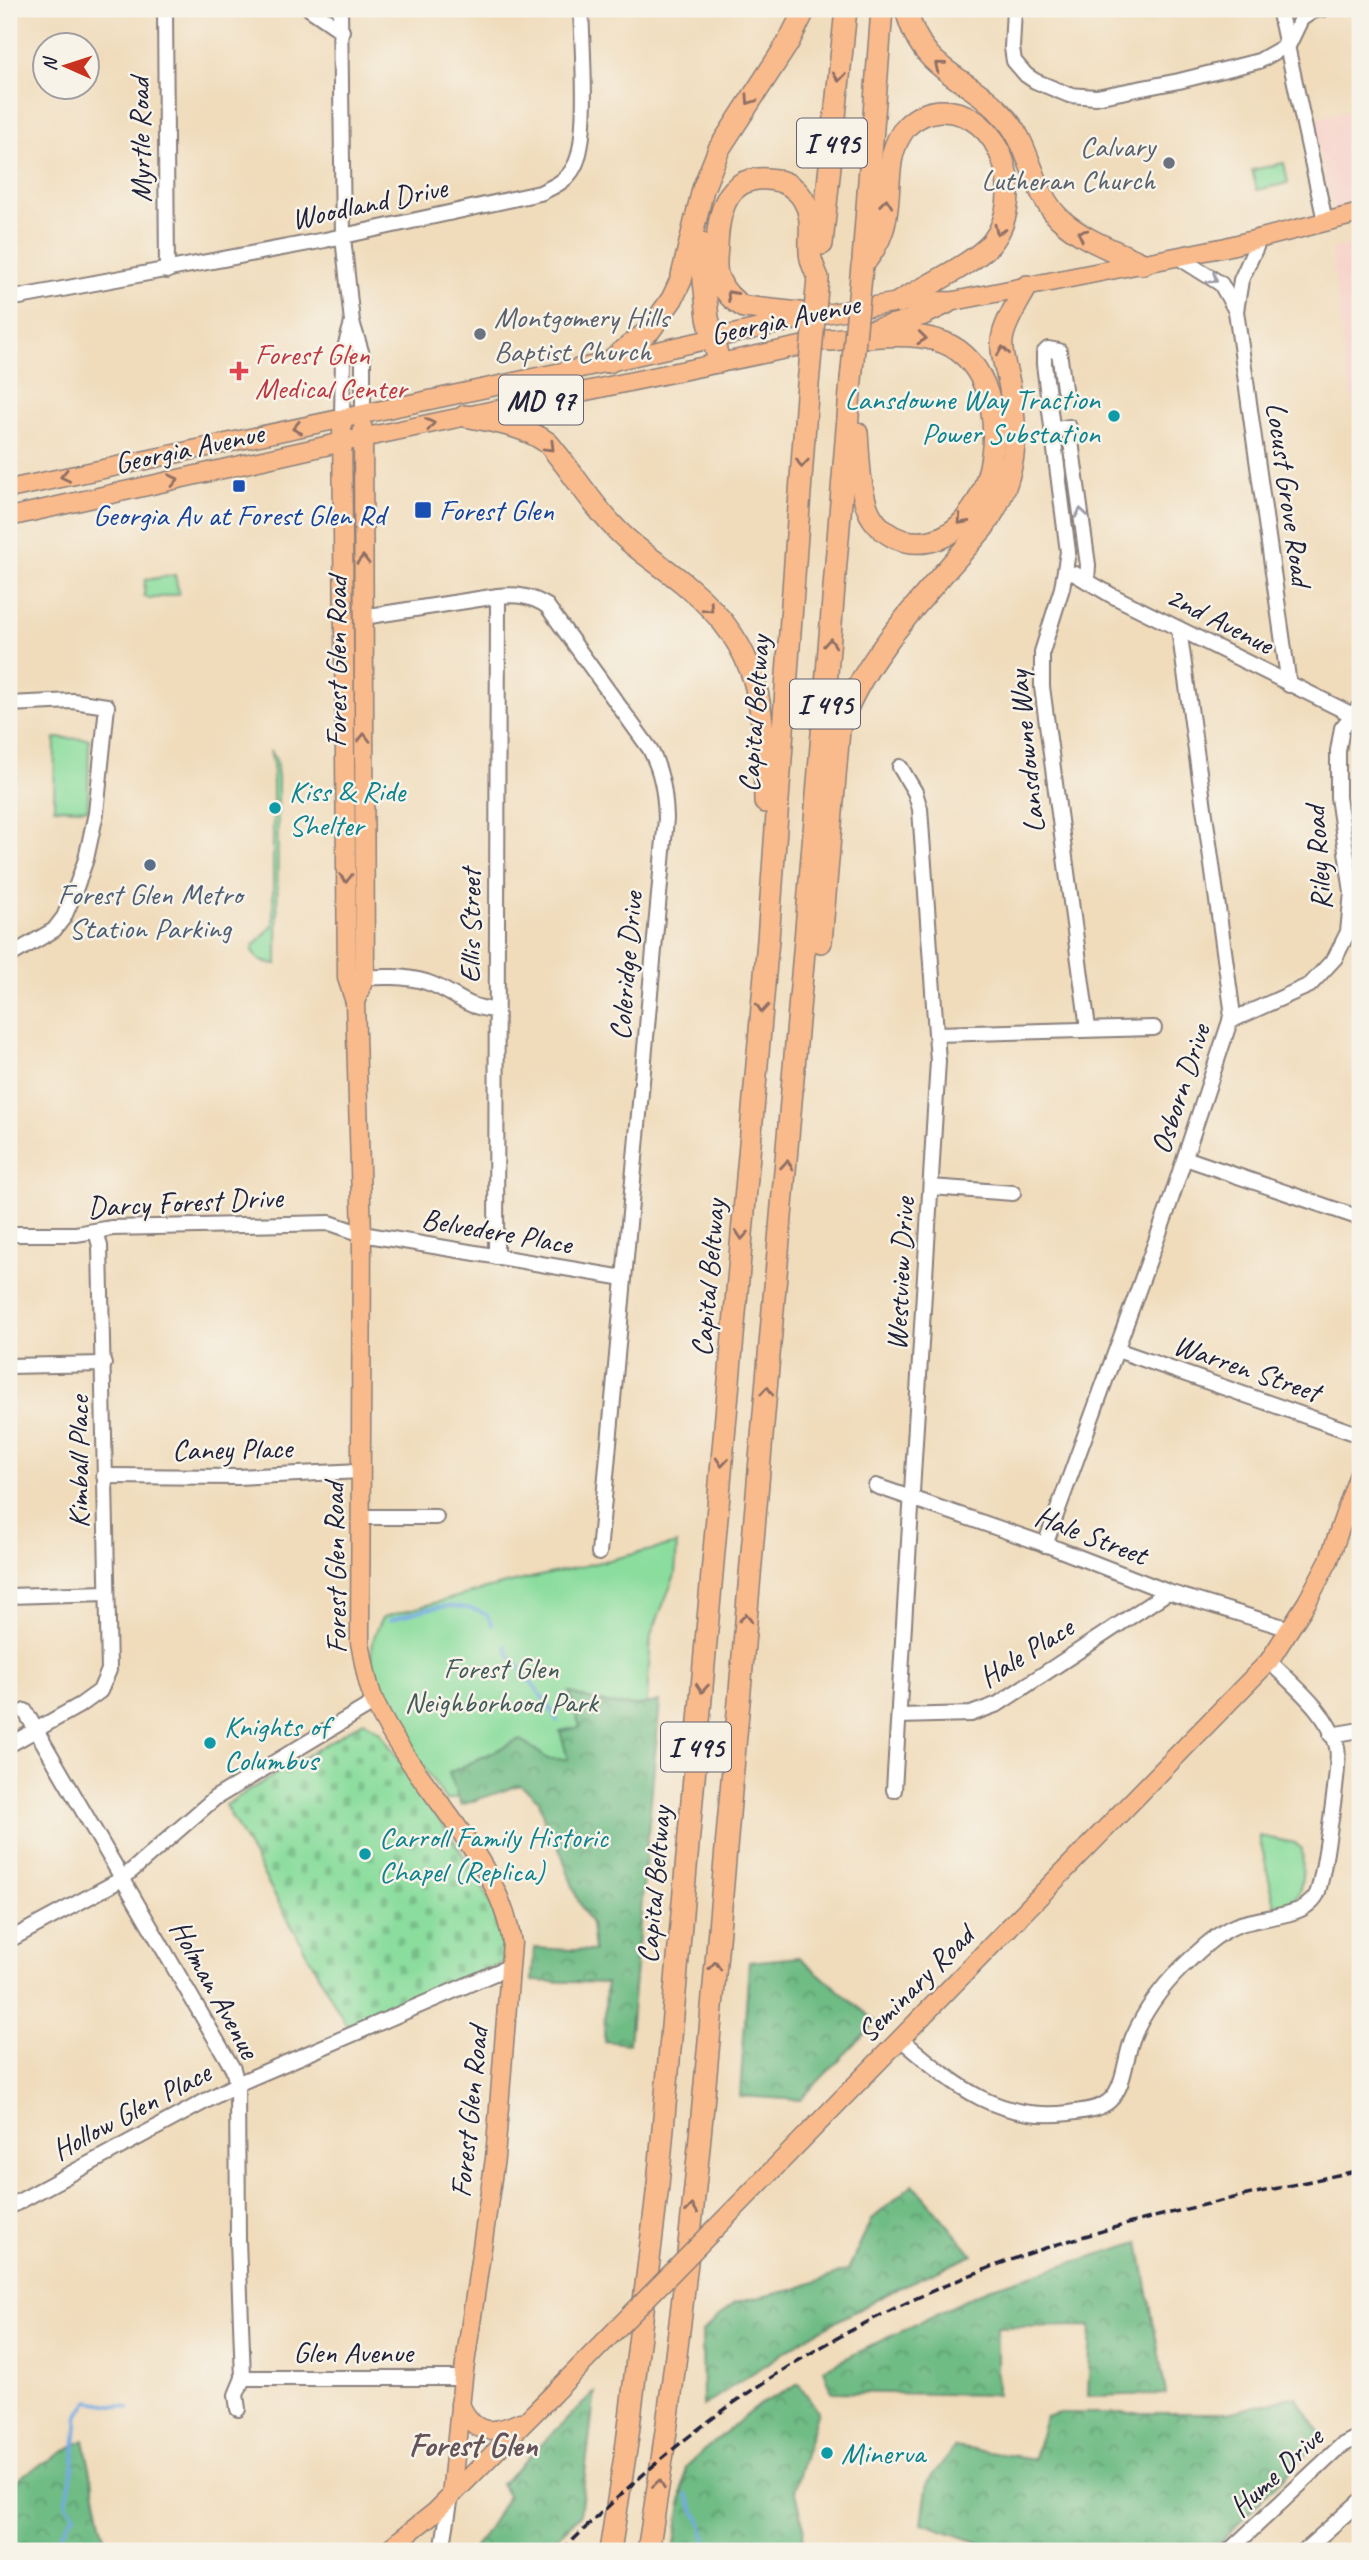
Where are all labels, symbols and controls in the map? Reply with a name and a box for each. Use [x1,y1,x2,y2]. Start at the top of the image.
north arrow [32,32,102,102]
text: N [38,55,62,72]
one-way arrow [935,61,947,74]
one-way arrow [831,71,846,82]
street label: Myrtle Road [120,73,160,203]
one-way arrow [746,92,758,105]
road number: I 495 [797,118,867,168]
place label: Calvary Lutheran Church [981,127,1158,199]
marker: Calvary Lutheran Church [1161,155,1177,171]
street label: Woodland Drive [288,168,452,238]
one-way arrow [878,198,893,209]
one-way arrow [993,222,1007,235]
one-way arrow [1077,229,1089,243]
one-way arrow [1205,271,1218,284]
street label: Georgia Avenue [707,284,865,353]
one-way arrow [726,290,739,303]
place label: Montgomery Hills Baptist Church [494,298,672,370]
marker: Montgomery Hills Baptist Church [472,326,488,342]
one-way arrow [917,330,928,345]
place label: Forest Glen Medical Center [255,335,409,407]
one-way arrow [996,345,1011,357]
marker: Forest Glen Medical Center [229,361,249,381]
road number: MD 97 [499,376,583,424]
place label: Lansdowne Way Traction Power Substation [845,380,1101,452]
street label: Locust Grove Road [1257,400,1321,592]
marker: Lansdowne Way Traction Power Substation [1106,408,1122,424]
street label: Georgia Avenue [111,413,269,482]
one-way arrow [424,417,436,432]
one-way arrow [291,419,303,434]
one-way arrow [542,439,555,452]
one-way arrow [795,458,810,469]
one-way arrow [59,468,71,483]
one-way arrow [168,473,180,488]
marker: Georgia Av at Forest Glen Rd [231,478,247,494]
place label: Forest Glen [439,491,554,529]
place label: Georgia Av at Forest Glen Rd [93,496,389,534]
marker: Forest Glen [413,500,433,520]
one-way arrow [1074,507,1089,519]
one-way arrow [958,512,970,525]
one-way arrow [355,554,371,565]
street label: Forest Glen Road [317,572,355,748]
street label: 2nd Avenue [1160,577,1282,664]
one-way arrow [701,600,714,613]
street label: Capital Beltway [730,632,779,794]
one-way arrow [822,637,837,648]
street label: Lansdowne Way [998,666,1053,835]
road number: I 495 [790,680,860,728]
one-way arrow [356,732,372,742]
place label: Kiss & Ride Shelter [289,772,407,844]
marker: Kiss & Ride Shelter [267,800,283,816]
street label: Riley Road [1295,800,1341,911]
marker: Forest Glen Metro Station Parking [142,857,158,873]
street label: Ellis Street [451,865,489,983]
one-way arrow [338,873,354,884]
place label: Forest Glen Metro Station Parking [58,875,246,947]
street label: Coleridge Drive [601,888,652,1042]
one-way arrow [755,1003,770,1014]
street label: Osborn Drive [1141,1017,1219,1159]
one-way arrow [779,1159,794,1170]
street label: Darcy Forest Drive [87,1178,286,1226]
street label: Westview Drive [877,1194,923,1352]
street label: Capital Beltway [682,1195,734,1358]
street label: Belvedere Place [419,1199,577,1263]
one-way arrow [735,1230,750,1241]
street label: Warren Street [1169,1325,1329,1412]
one-way arrow [759,1385,774,1397]
street label: Kimball Place [59,1394,97,1528]
street label: Caney Place [172,1429,295,1469]
one-way arrow [715,1456,730,1467]
street label: Forest Glen Road [314,1478,355,1654]
street label: Hale Street [1030,1496,1155,1575]
street label: Hale Place [972,1607,1082,1696]
one-way arrow [738,1612,753,1623]
park label: Forest Glen Neighborhood Park [405,1649,600,1721]
one-way arrow [695,1683,710,1694]
place label: Knights of Columbus [224,1707,335,1779]
road number: I 495 [661,1722,731,1772]
marker: Knights of Columbus [202,1735,218,1751]
street label: Capital Beltway [628,1802,680,1965]
place label: Carroll Family Historic Chapel (Replica) [379,1818,609,1890]
marker: Carroll Family Historic Chapel (Replica) [357,1846,373,1862]
street label: Holman Avenue [161,1913,270,2067]
street label: Seminary Road [848,1914,985,2051]
one-way arrow [707,1961,722,1972]
street label: Forest Glen Road [441,2021,497,2199]
street label: Hollow Glen Place [45,2052,219,2169]
one-way arrow [684,2204,699,2215]
street label: Glen Avenue [293,2333,415,2371]
street label: Hume Drive [1221,2417,1333,2525]
district label: Forest Glen [409,2424,538,2466]
place label: Minerva [841,2434,927,2472]
marker: Minerva [819,2445,835,2461]
one-way arrow [651,2478,666,2490]

